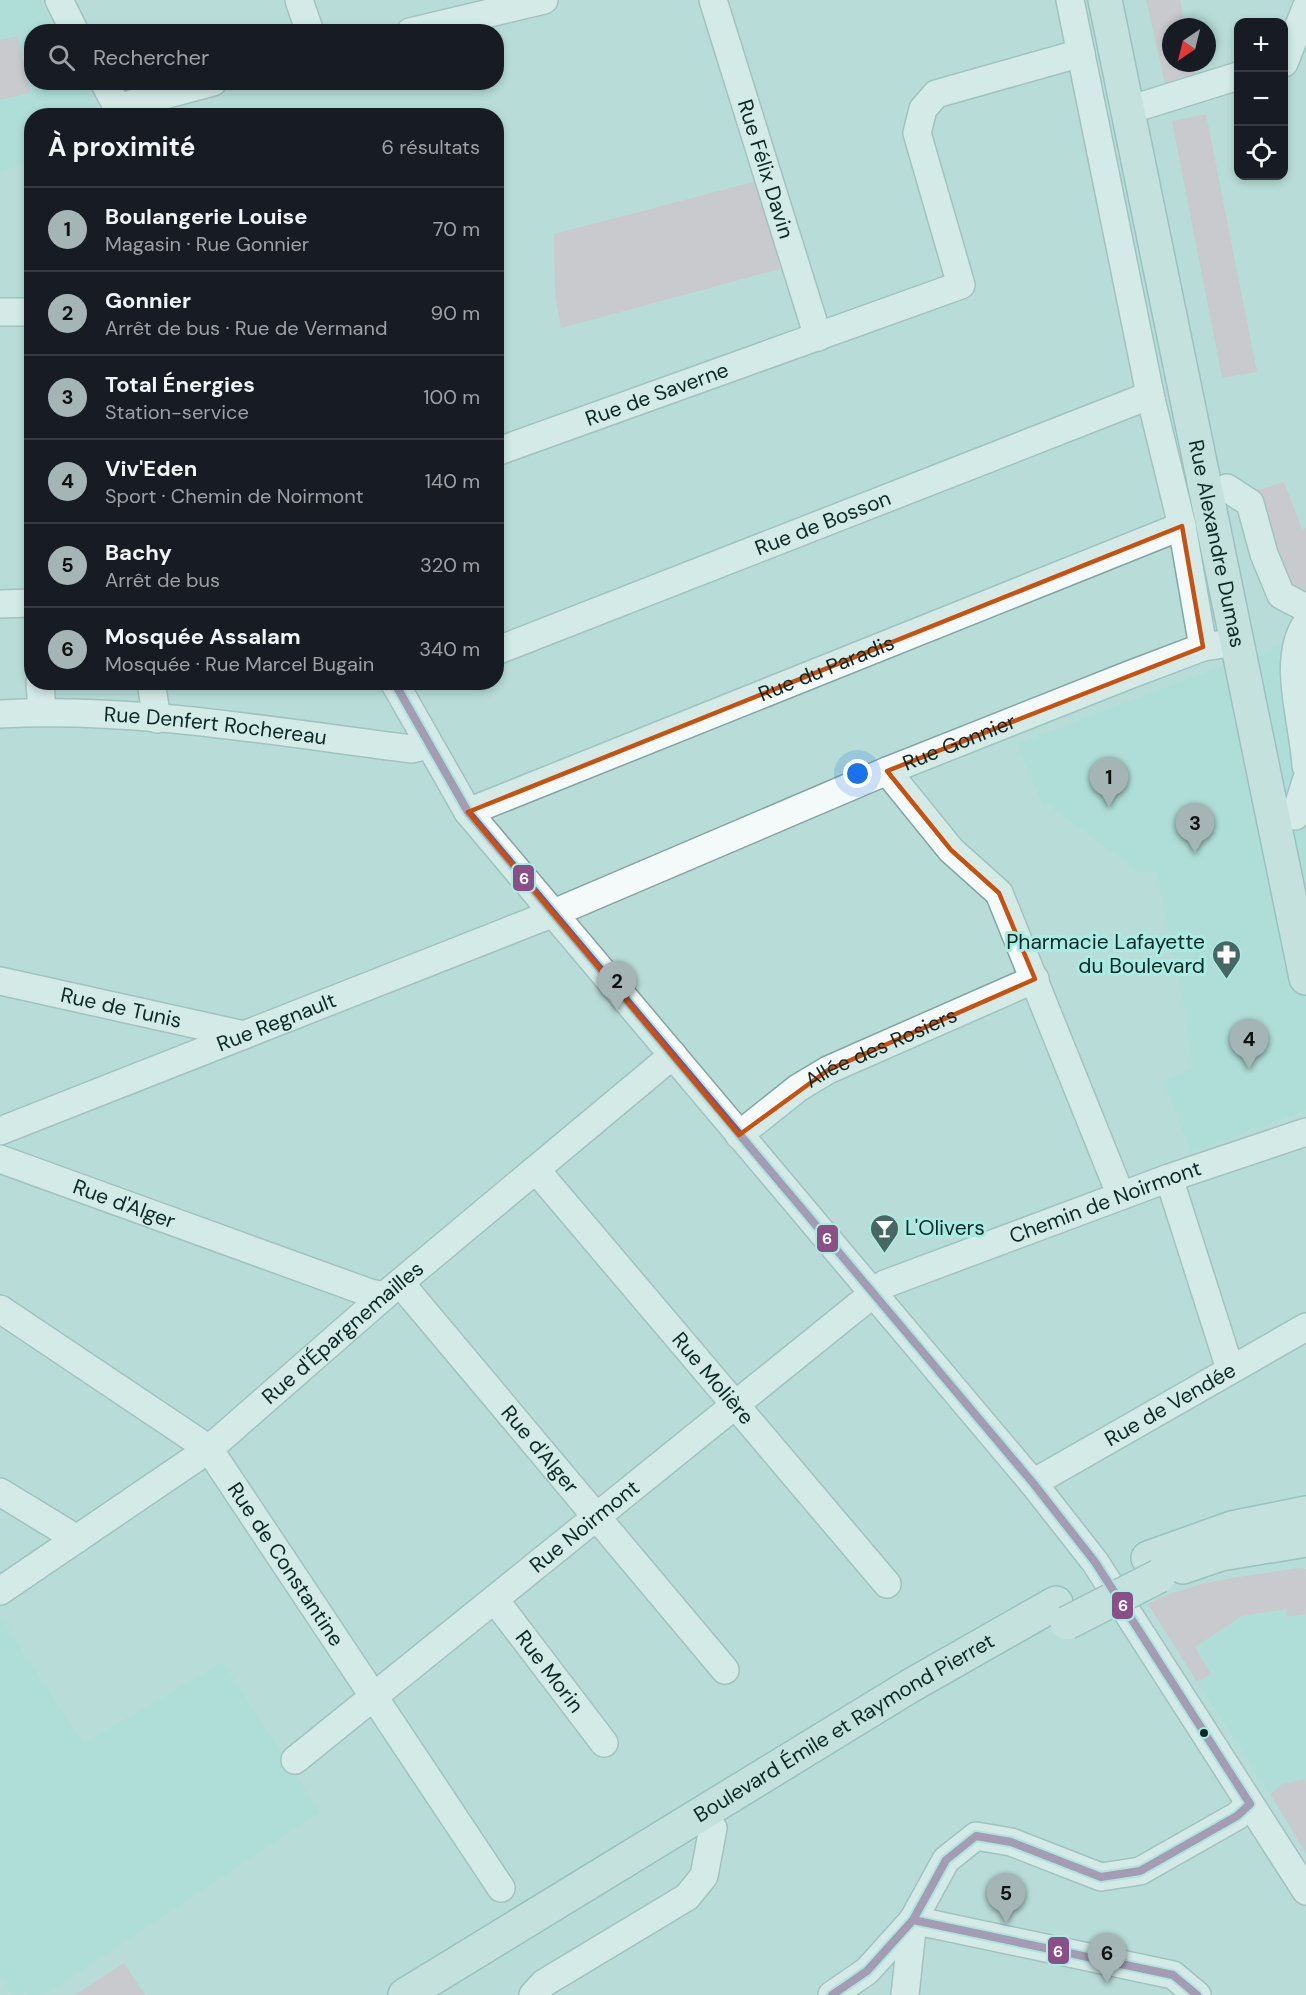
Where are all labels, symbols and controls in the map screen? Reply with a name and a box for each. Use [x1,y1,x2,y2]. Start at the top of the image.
north arrow [1162,18,1216,72]
map controls [1234,18,1288,180]
button: + [1234,18,1288,72]
search box [24,24,504,90]
icon: search [45,41,78,74]
text: Rechercher [93,43,209,72]
button: − [1234,72,1288,126]
street label: Rue Félix Davin [731,96,800,242]
button: locate [1234,126,1288,180]
text: À proximité [48,130,195,164]
text: 6 résultats [381,134,480,160]
text: Boulangerie Louise [105,202,307,231]
text: 1 [64,216,71,242]
text: 70 m [433,216,480,242]
text: Magasin · Rue Gonnier [105,231,309,257]
text: Gonnier [105,286,191,315]
text: 2 [62,300,73,326]
text: 90 m [431,300,480,326]
text: Arrêt de bus · Rue de Vermand [105,315,388,341]
street label: Rue de Saverne [582,356,732,433]
text: Total Énergies [105,370,255,399]
text: 3 [61,384,74,410]
text: 100 m [423,384,480,410]
text: Station-service [105,399,249,425]
street label: Rue Alexandre Dumas [1182,437,1252,650]
text: Viv'Eden [105,454,197,483]
text: 4 [61,468,74,494]
text: 140 m [425,468,480,494]
text: Sport · Chemin de Noirmont [105,483,364,509]
street label: Rue de Bosson [751,484,895,562]
text: Bachy [105,538,172,567]
text: 5 [61,552,74,578]
text: 320 m [420,552,480,578]
text: Arrêt de bus [105,567,220,593]
text: Mosquée Assalam [105,622,301,651]
street label: Rue du Paradis [754,629,898,708]
text: 6 [61,636,74,662]
text: 340 m [419,636,480,662]
text: Mosquée · Rue Marcel Bugain [105,651,374,677]
street label: Rue Denfert Rochereau [103,700,329,752]
street label: Rue Gonnier [899,707,1020,777]
pin: 1 [1090,758,1128,807]
your location [843,759,872,788]
pin: 3 [1176,804,1214,853]
line badge: 6 [512,864,535,892]
text: 6 [519,868,529,889]
place label: Pharmacie Lafayette du Boulevard [1006,928,1205,980]
pharmacy icon: Pharmacie Lafayette du Boulevard [1210,938,1242,980]
pin: 2 [598,962,636,1011]
street label: Rue de Tunis [58,981,184,1035]
street label: Rue Regnault [213,986,340,1058]
street label: Allée des Rosiers [800,1001,962,1095]
pin: 4 [1230,1020,1268,1069]
street label: Chemin de Noirmont [1005,1154,1205,1250]
street label: Rue d'Alger [69,1173,179,1235]
bar icon: L'Olivers [868,1212,900,1254]
place label: L'Olivers [905,1214,985,1242]
line badge: 6 [816,1224,839,1253]
text: 6 [822,1228,832,1249]
street label: Rue d'Épargnemailles [256,1255,429,1410]
street label: Rue Molière [666,1326,760,1431]
street label: Rue de Vendée [1100,1356,1241,1453]
street label: Rue d'Alger [495,1399,585,1500]
street label: Rue Noirmont [524,1474,645,1579]
street label: Rue de Constantine [221,1477,350,1652]
line badge: 6 [1111,1591,1134,1620]
text: 6 [1118,1595,1128,1616]
street label: Rue Morin [509,1624,590,1719]
street label: Boulevard Émile et Raymond Pierret [689,1627,999,1829]
unlabelled marker [1198,1727,1210,1739]
pin: 5 [986,1874,1026,1923]
pin: 6 [1088,1934,1126,1983]
line badge: 6 [1047,1936,1070,1965]
text: 6 [1053,1941,1063,1962]

